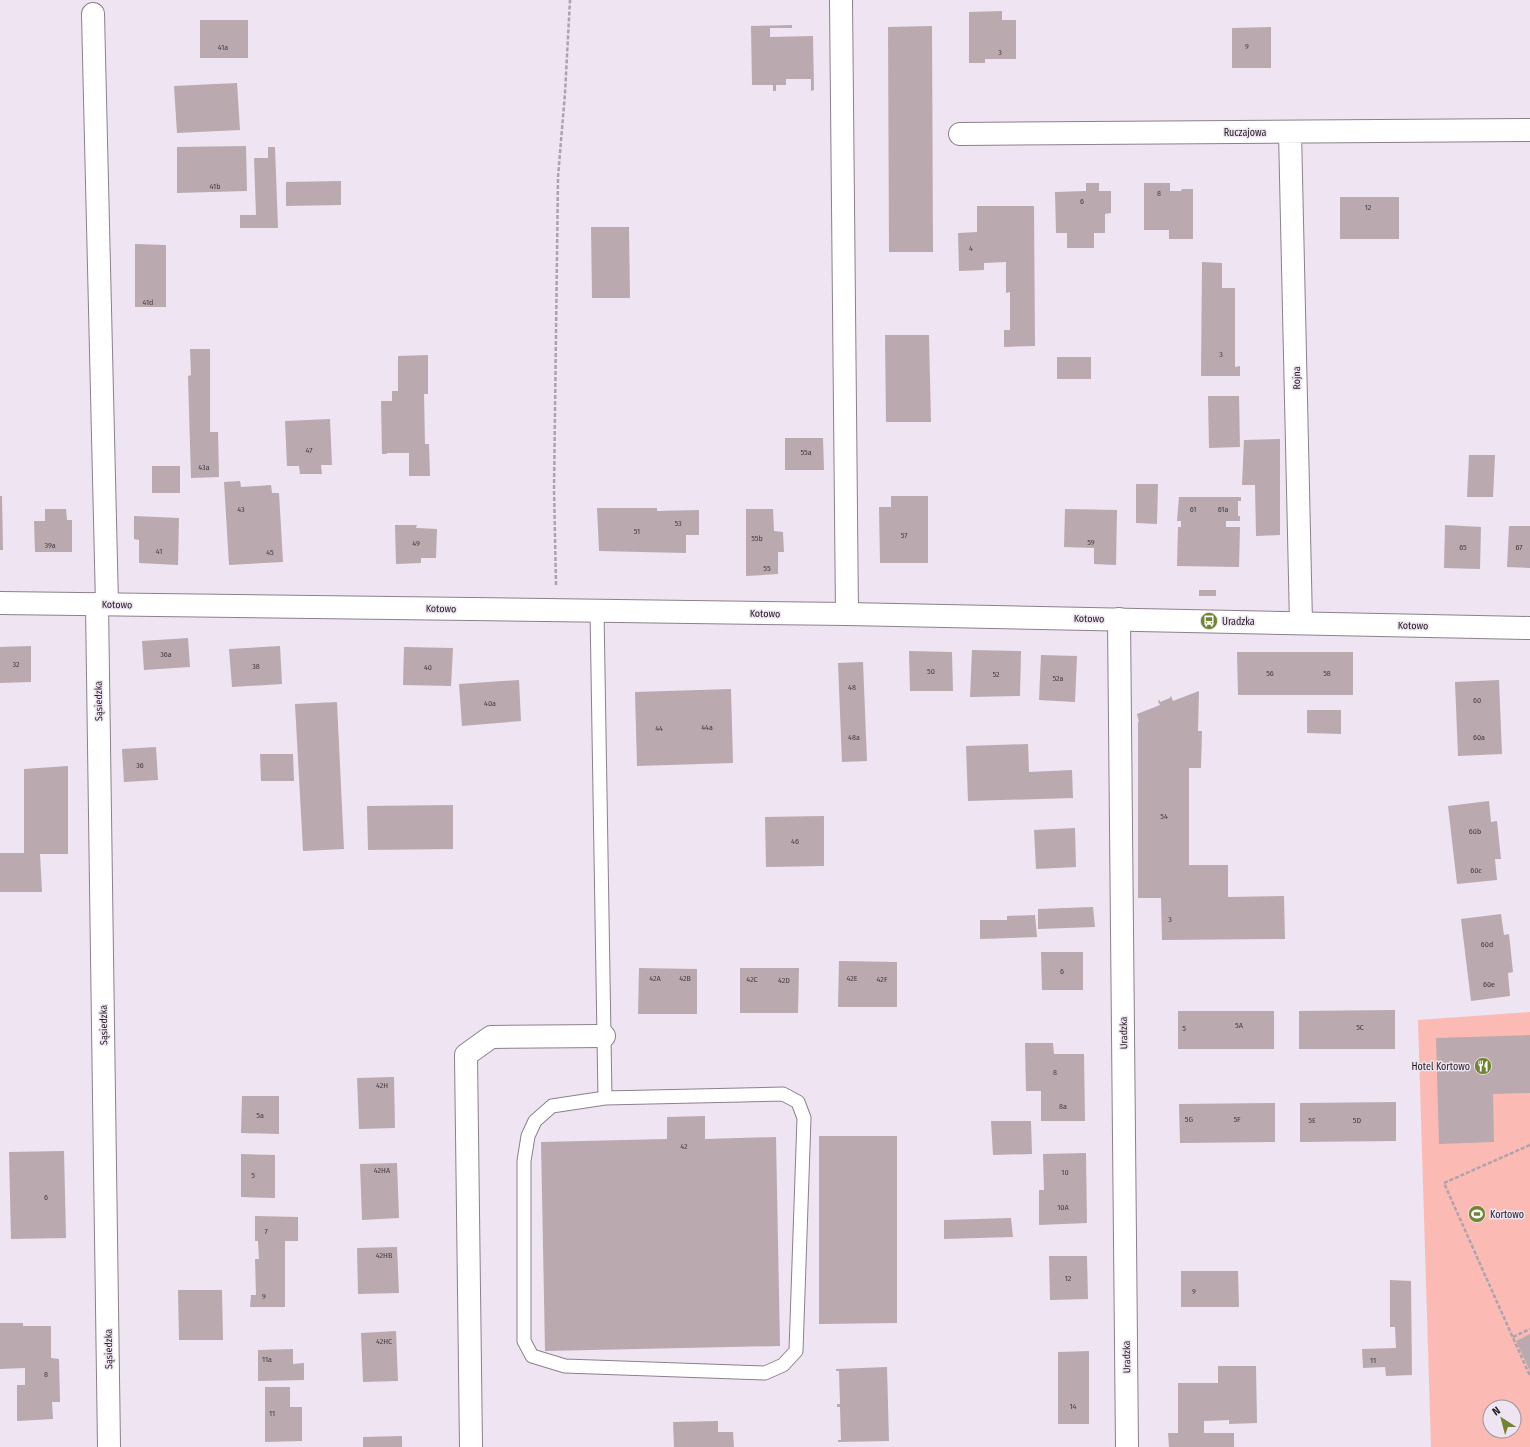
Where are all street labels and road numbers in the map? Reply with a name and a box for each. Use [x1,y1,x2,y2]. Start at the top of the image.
street label: Ruczajowa [1224,127,1266,139]
street label: Rojna [1291,366,1303,390]
street label: Kotowo [102,599,132,611]
street label: Kotowo [426,603,456,615]
street label: Kotowo [750,608,780,620]
street label: Kotowo [1074,613,1104,625]
street label: Kotowo [1398,620,1428,632]
street label: Sąsiedzka [93,681,105,721]
street label: Sąsiedzka [98,1005,110,1045]
street label: Uradzka [1118,1016,1130,1049]
street label: Sąsiedzka [103,1329,115,1369]
street label: Uradzka [1121,1340,1133,1373]

